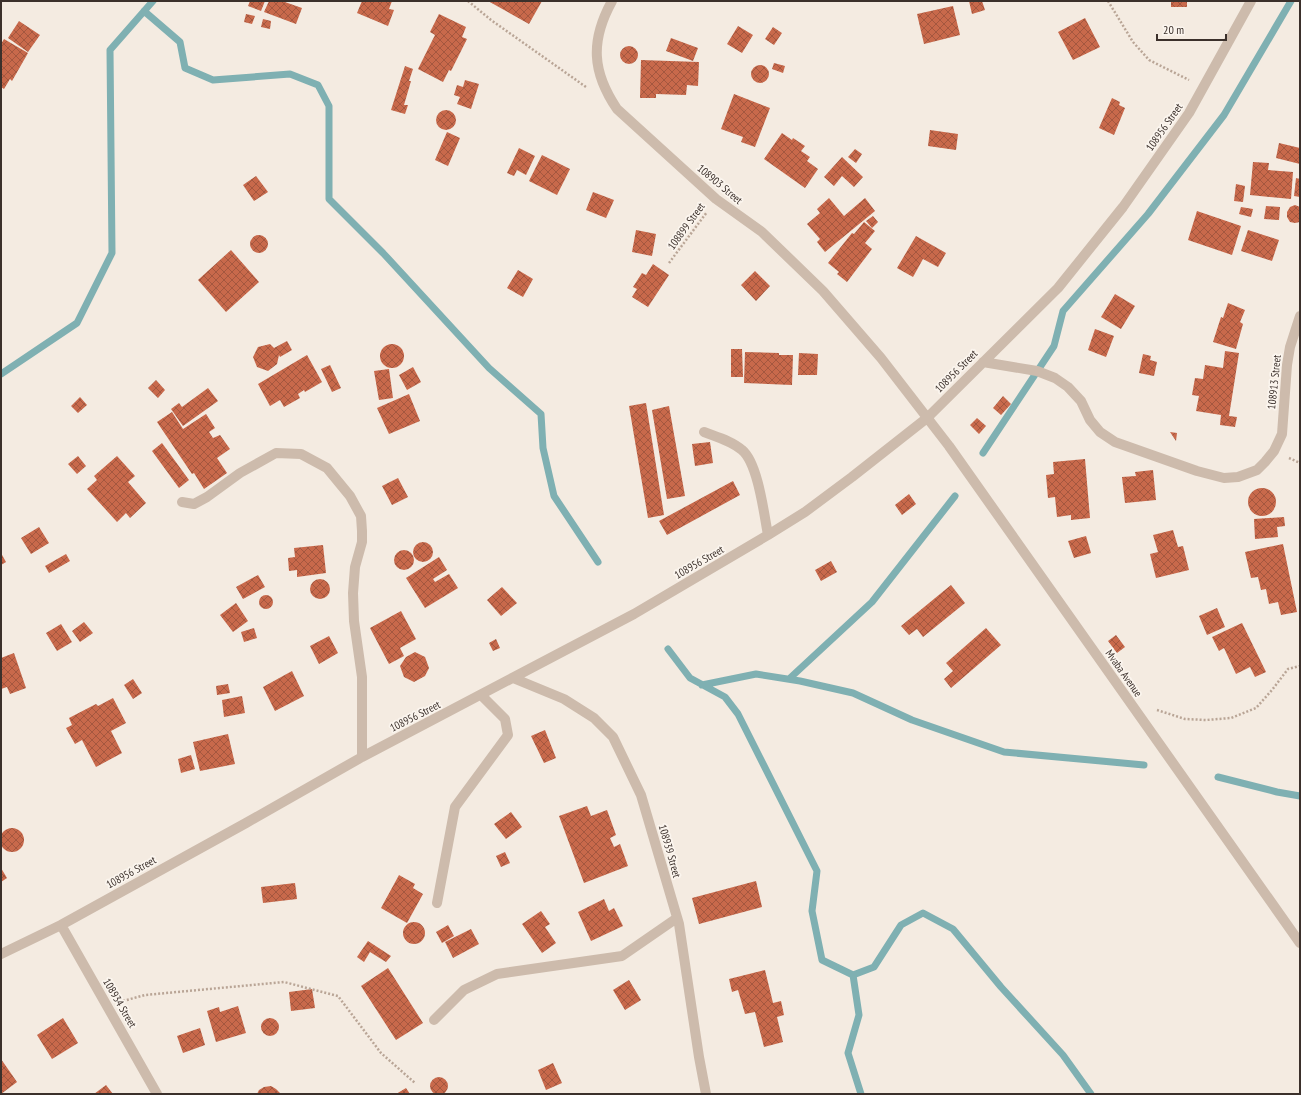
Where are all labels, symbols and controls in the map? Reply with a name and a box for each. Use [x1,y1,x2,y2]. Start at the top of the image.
scale bar [1157,16,1226,42]
text: 20 m [1163,22,1184,37]
street label: 108956 Street [1143,101,1185,153]
street label: 108903 Street [695,161,745,207]
street label: 108899 Street [664,200,708,252]
street label: 108956 Street [932,347,980,395]
street label: 108913 Street [1264,354,1284,410]
street label: 108956 Street [672,542,726,582]
street label: Mvaba Avenue [1103,647,1146,700]
street label: 108956 Street [387,697,443,735]
street label: 108939 Street [656,823,684,879]
street label: 108956 Street [104,853,158,891]
street label: 108934 Street [100,976,140,1030]

